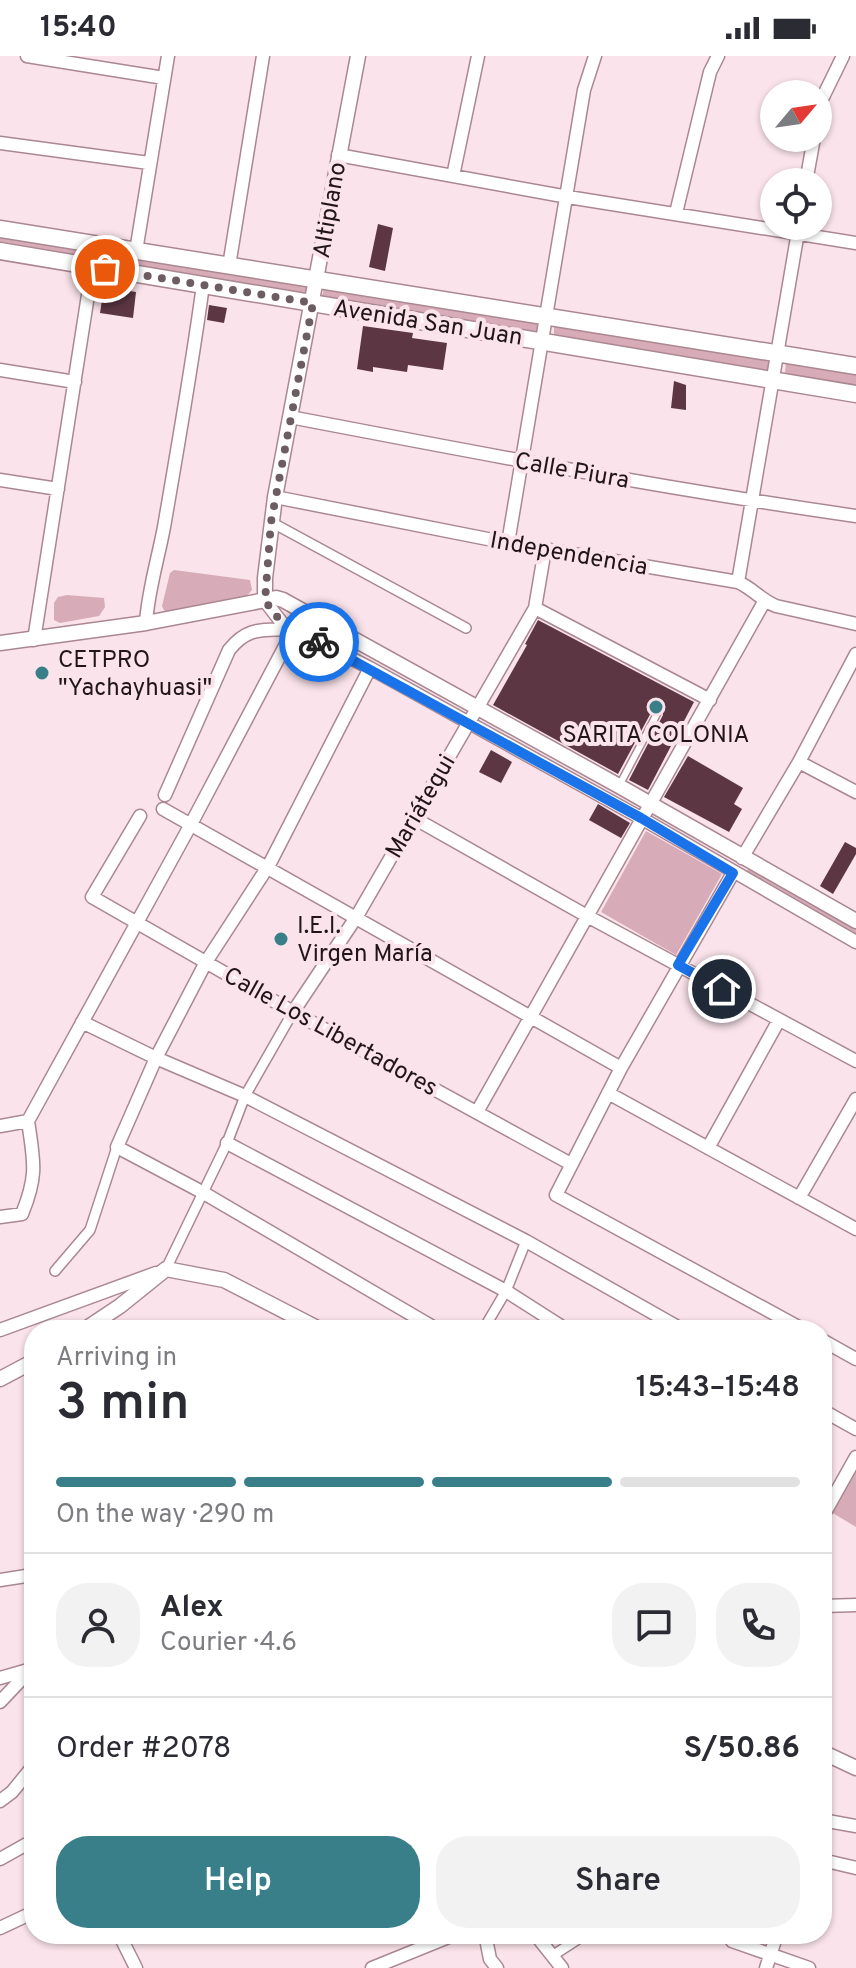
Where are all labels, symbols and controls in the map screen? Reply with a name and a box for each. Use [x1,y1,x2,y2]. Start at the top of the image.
text: 15:40 [40,10,117,47]
north arrow [760,80,832,152]
map controls [760,80,832,240]
street label: Altiplano [308,160,354,261]
button: locate [760,168,832,240]
pin [71,235,139,303]
icon: bag [83,247,127,291]
street label: Avenida San Juan [331,294,525,354]
street label: Calle Piura [512,447,631,497]
street label: Independencia [488,526,650,584]
courier [279,602,359,682]
icon: bike [297,620,341,664]
place label: CETPRO "Yachayhuasi" [58,646,212,704]
marker: CETPRO "Yachayhuasi" [33,664,51,682]
marker: SARITA COLONIA [647,698,665,716]
place label: SARITA COLONIA [562,721,750,751]
street label: Mariátegui [380,750,463,864]
place label: I.E.I. Virgen María [297,912,433,970]
marker: I.E.I. Virgen María [272,930,290,948]
pin [688,955,756,1023]
street label: Calle Los Libertadores [218,961,442,1104]
icon: home [700,967,744,1011]
text: Arriving in [56,1342,177,1375]
text: 15:43–15:48 [636,1370,800,1407]
text: 3 min [56,1372,189,1438]
text: On the way · 290 m [56,1499,274,1532]
button: person [56,1583,140,1667]
button: chat [612,1583,696,1667]
button: phone [716,1583,800,1667]
text: Alex [160,1590,224,1627]
text: Courier · 4.6 [160,1627,297,1660]
text: Order #2078 [56,1731,231,1768]
text: S/50.86 [684,1731,800,1768]
button: Help [56,1836,420,1928]
button: Share [436,1836,800,1928]

